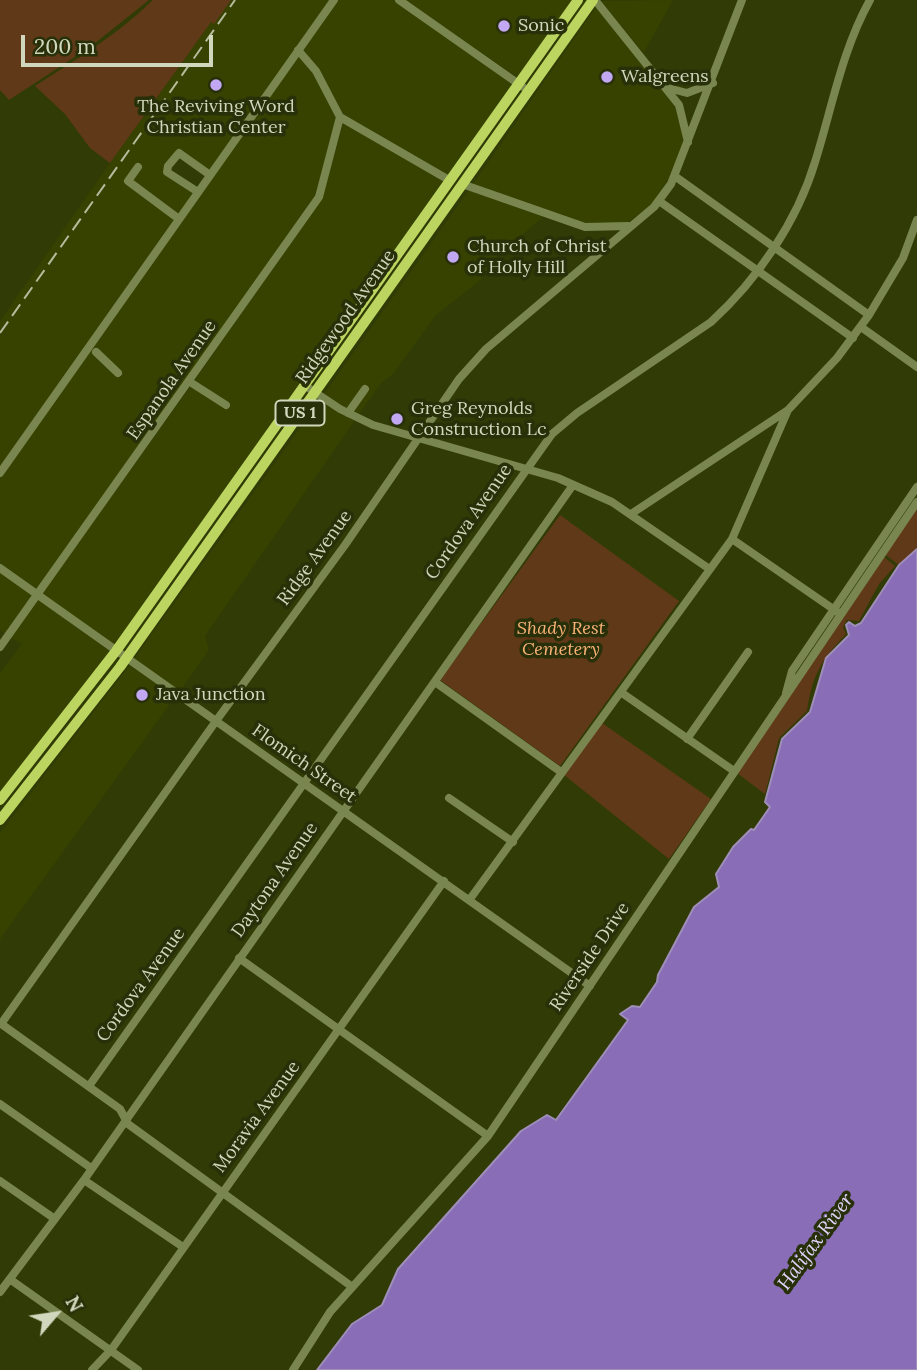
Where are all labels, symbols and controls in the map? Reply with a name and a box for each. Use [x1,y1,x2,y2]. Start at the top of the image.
place label: Sonic [518,15,564,37]
marker: Sonic [496,18,512,34]
scale bar [24,21,217,65]
text: 200 m [34,33,96,60]
place label: Walgreens [621,66,709,88]
marker: Walgreens [599,69,615,85]
marker: The Reviving Word Christian Center [208,77,224,93]
place label: The Reviving Word Christian Center [137,96,295,138]
place label: Church of Christ of Holly Hill [467,236,607,278]
street label: Ridgewood Avenue [292,246,400,388]
marker: Church of Christ of Holly Hill [445,249,461,265]
street label: Espanola Avenue [123,316,221,444]
place label: Greg Reynolds Construction Lc [411,398,547,440]
road number: US 1 [276,400,324,426]
marker: Greg Reynolds Construction Lc [389,411,405,427]
street label: Cordova Avenue [421,460,517,584]
street label: Ridge Avenue [273,506,357,610]
park label: Shady Rest Cemetery [517,618,605,660]
place label: Java Junction [156,684,266,706]
marker: Java Junction [134,687,150,703]
street label: Flomich Street [248,720,360,808]
street label: Daytona Avenue [227,818,323,942]
street label: Riverside Drive [546,898,634,1016]
street label: Cordova Avenue [92,924,190,1046]
street label: Moravia Avenue [209,1057,305,1177]
water label: Halifax River [773,1189,859,1295]
north arrow [21,1279,91,1349]
text: N [60,1292,88,1316]

